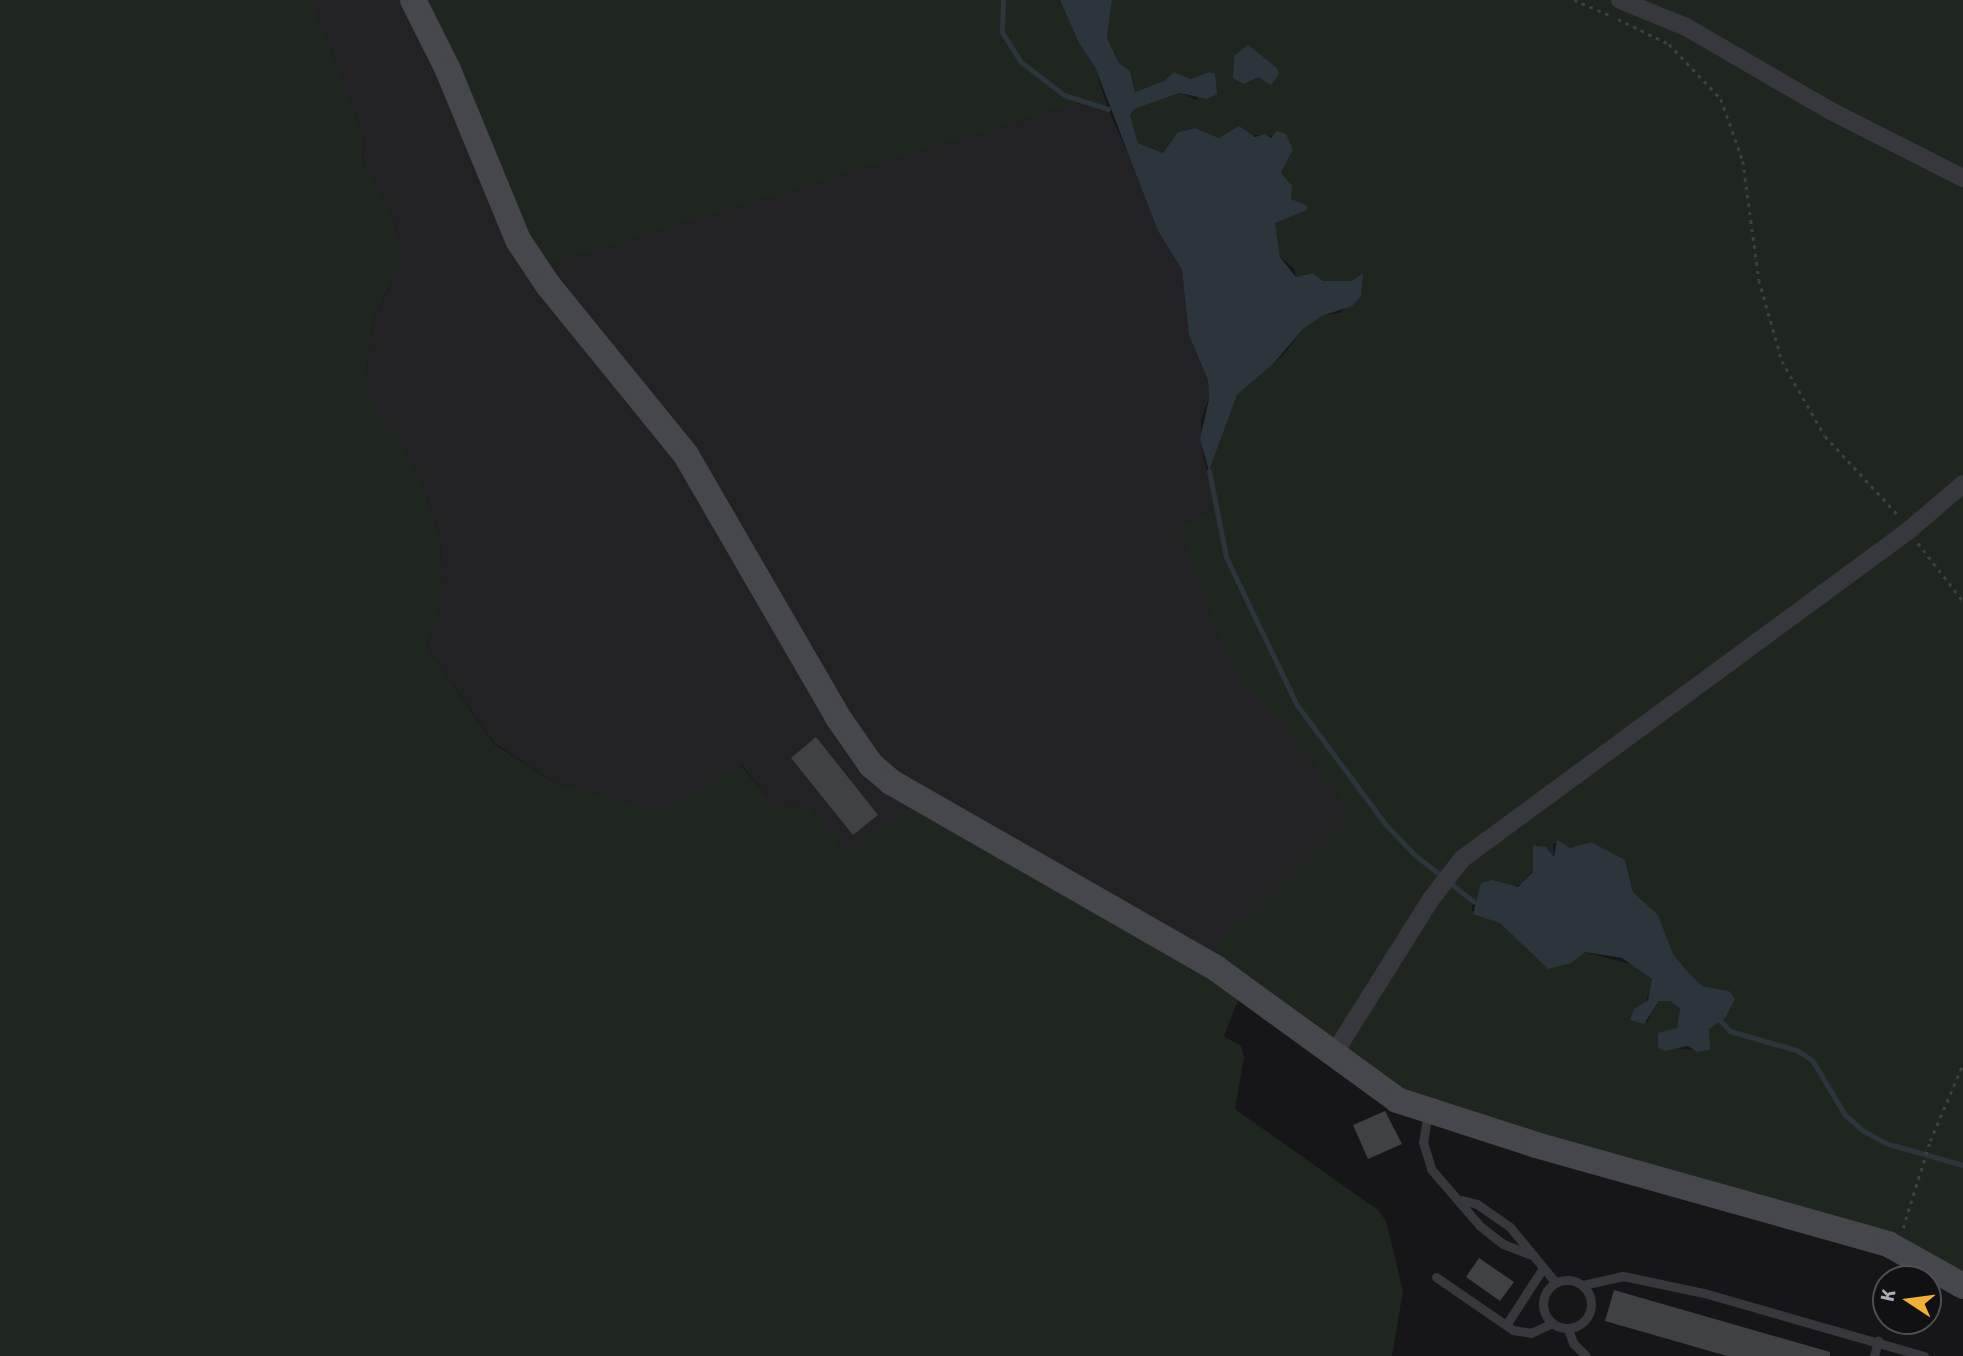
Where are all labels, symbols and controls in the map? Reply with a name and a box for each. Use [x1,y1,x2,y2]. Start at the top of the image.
north arrow [1872,1265,1942,1335]
text: K [1875,1287,1902,1304]

